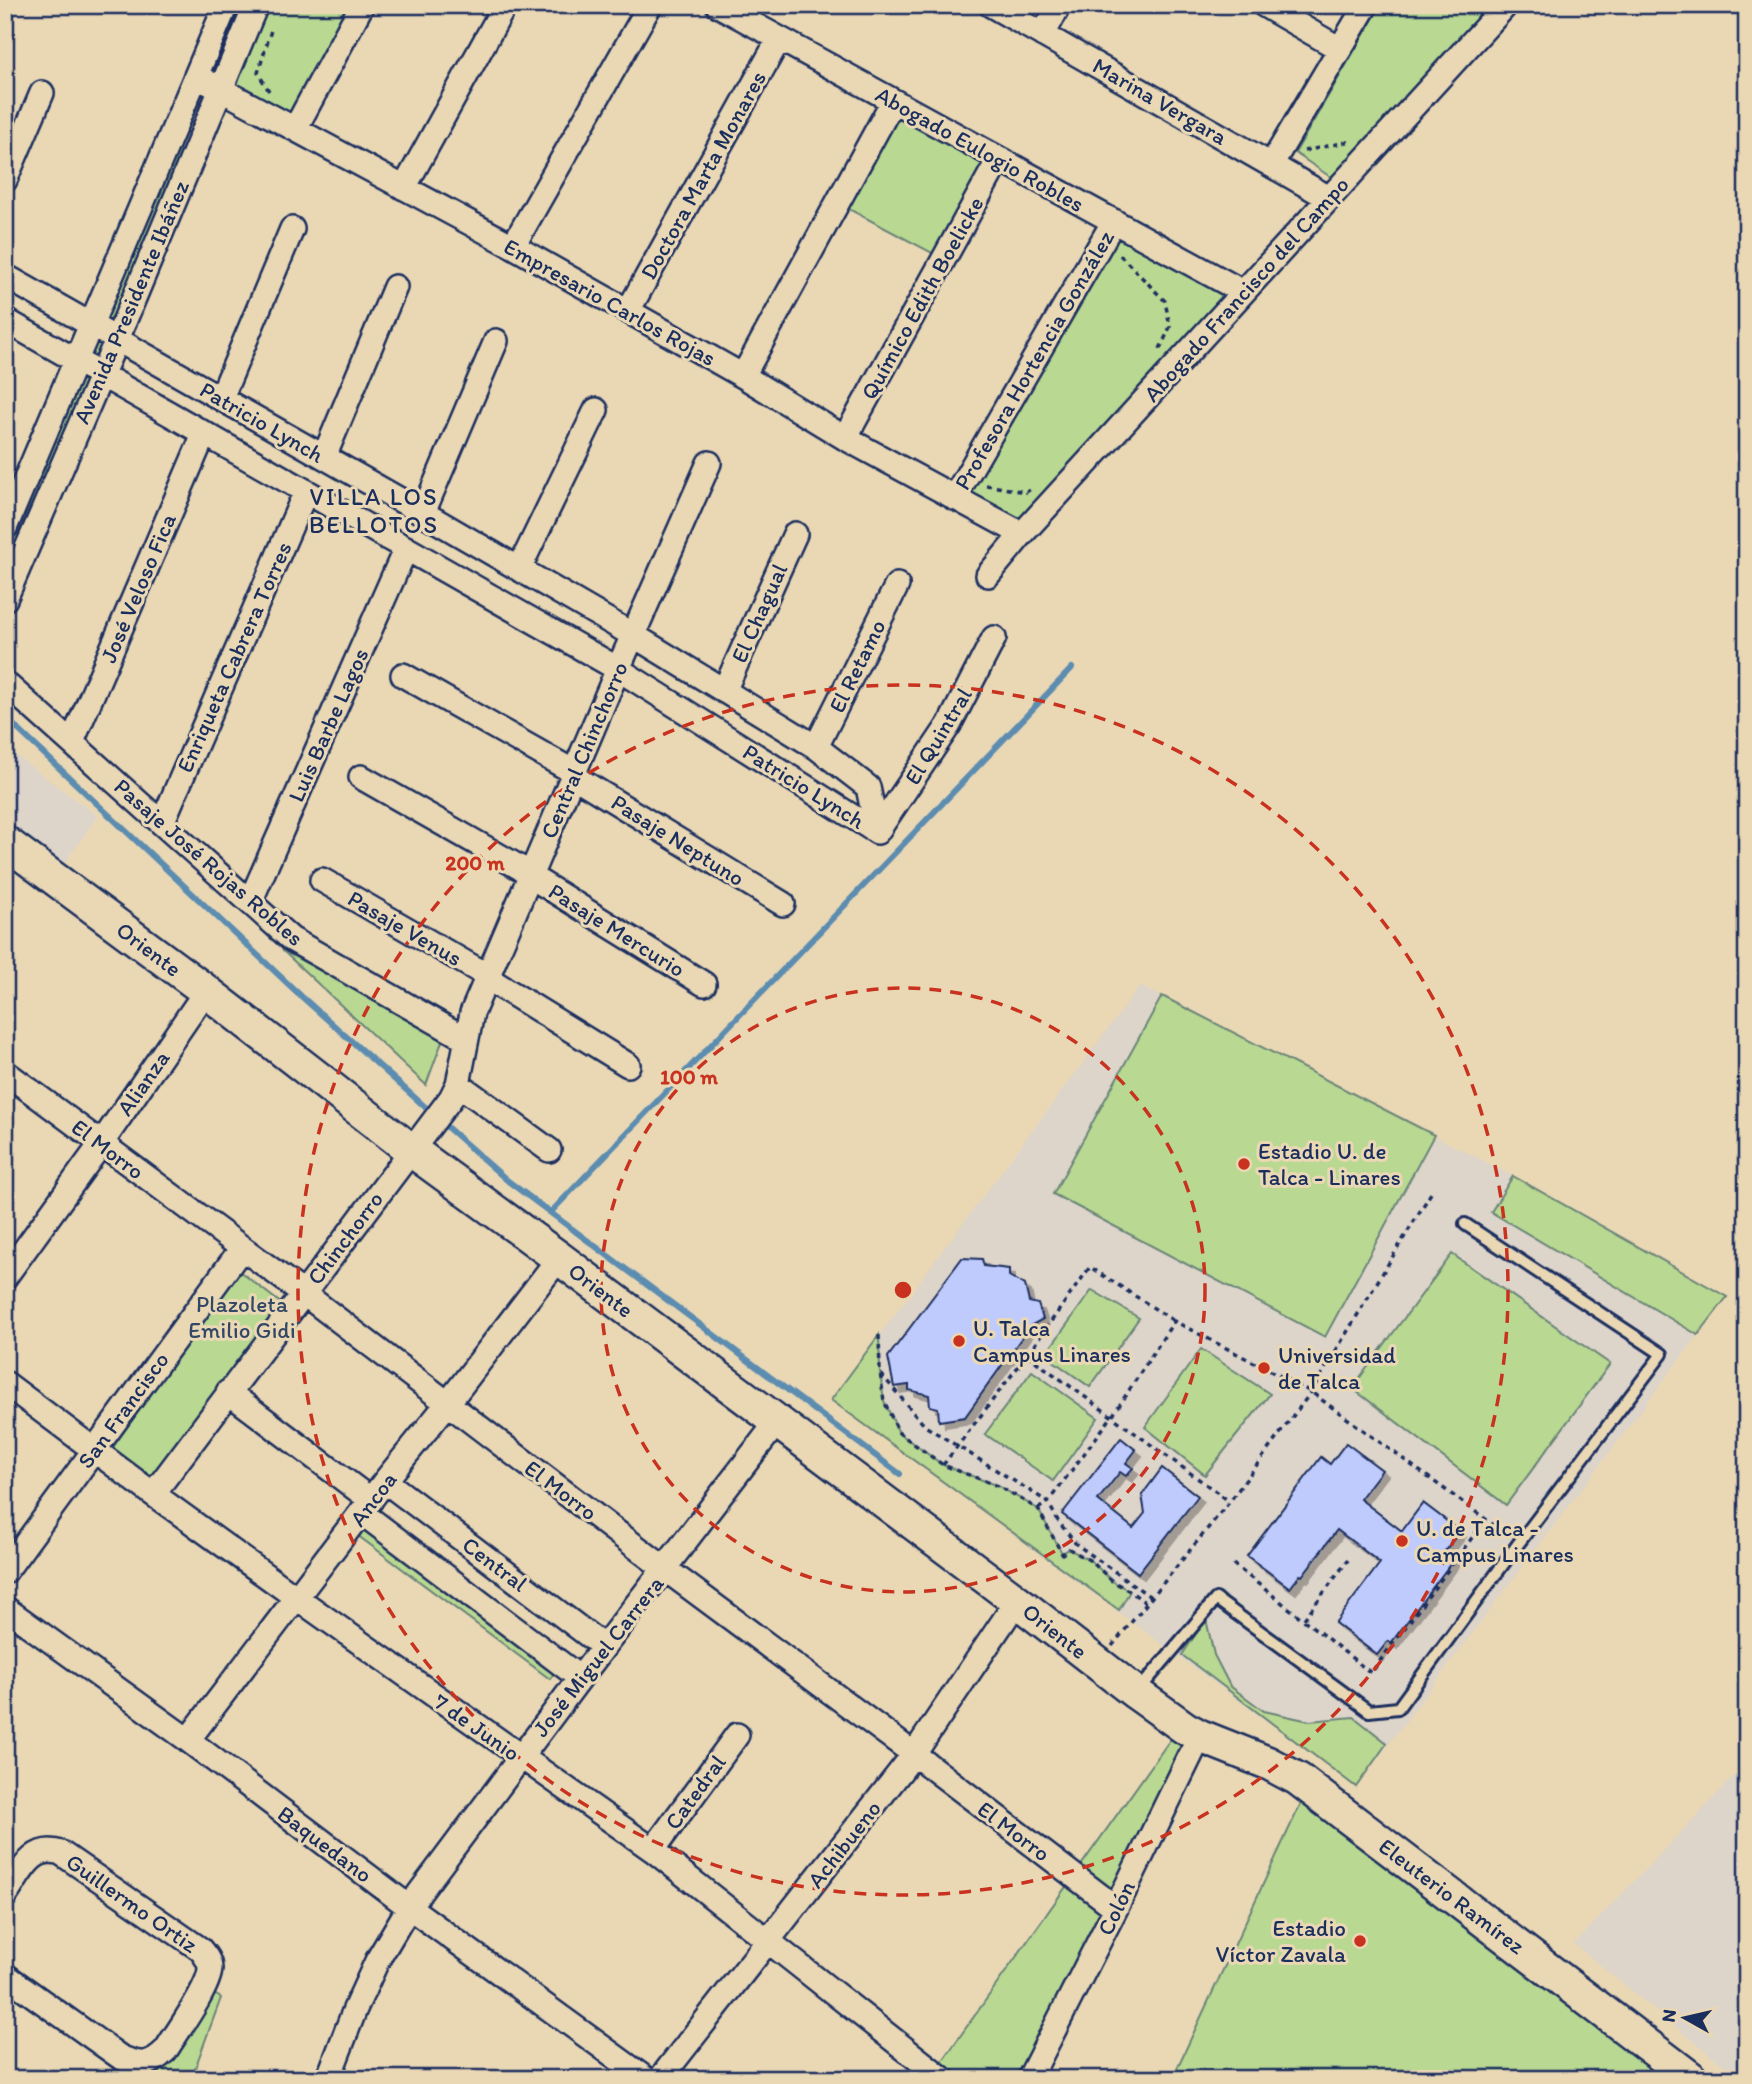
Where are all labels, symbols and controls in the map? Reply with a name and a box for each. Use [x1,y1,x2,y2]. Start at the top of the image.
street label: Marina Vergara [1088,51,1232,151]
street label: Doctora Marta Monares [634,66,772,284]
street label: Abogado Eulogio Robles [871,80,1089,218]
street label: Abogado Francisco del Campo [1137,171,1355,407]
street label: Avenida Presidente Ibáñez [67,176,195,428]
street label: Químico Edith Boelicke [854,192,990,404]
street label: Profesora Hortencia González [948,225,1120,495]
street label: Empresario Carlos Rojas [499,232,721,372]
street label: Patricio Lynch [195,375,329,469]
district label: VILLA LOS BELLOTOS [309,482,439,539]
street label: José Veloso Fica [94,509,182,667]
street label: Enriqueta Cabrera Torres [170,537,298,777]
street label: El Chagual [725,559,793,667]
street label: El Retamo [822,615,892,717]
street label: Luis Barbe Lagos [282,644,374,806]
street label: Central Chinchorro [534,657,634,843]
street label: El Quintral [898,682,978,790]
street label: Patricio Lynch [738,737,871,835]
street label: Pasaje José Rojas Robles [109,772,309,952]
street label: Pasaje Neptuno [606,788,750,892]
text: 200 m [445,850,505,875]
street label: Pasaje Mercurio [544,877,690,983]
street label: Pasaje Venus [343,884,467,972]
street label: Oriente [111,915,187,983]
street label: Alianza [111,1045,176,1121]
text: 100 m [660,1064,718,1089]
street label: El Morro [66,1113,150,1185]
place label: Estadio U. de Talca - Linares [1258,1137,1401,1191]
marker: Estadio U. de Talca - Linares [1236,1156,1252,1172]
street label: Chinchorro [301,1186,389,1290]
street label: Oriente [563,1256,639,1324]
centre of rings [891,1278,915,1302]
park label: Plazoleta Emilio Gidi [188,1290,296,1344]
place label: U. Talca Campus Linares [973,1314,1131,1368]
marker: U. Talca Campus Linares [951,1333,967,1349]
place label: Universidad de Talca [1278,1341,1396,1395]
street label: San Francisco [71,1346,175,1474]
marker: Universidad de Talca [1256,1360,1272,1376]
street label: El Morro [519,1454,603,1526]
street label: Ancoa [343,1466,403,1532]
place label: U. de Talca - Campus Linares [1416,1514,1574,1568]
street label: Central [457,1530,533,1598]
marker: U. de Talca - Campus Linares [1394,1533,1410,1549]
street label: José Miguel Carrera [526,1570,670,1742]
street label: Oriente [1017,1597,1093,1665]
street label: 7 de Junio [428,1687,526,1767]
street label: Catedral [658,1749,732,1835]
street label: Achibueno [801,1795,887,1893]
street label: El Morro [972,1795,1056,1867]
street label: Baquedano [272,1799,378,1889]
street label: Eleuterio Ramírez [1373,1832,1531,1960]
street label: Guillermo Ortiz [61,1847,204,1959]
street label: Colón [1091,1876,1141,1940]
place label: Estadio Víctor Zavala [1216,1914,1346,1968]
marker: Estadio Víctor Zavala [1352,1933,1368,1949]
north arrow [1650,1982,1720,2052]
text: N [1656,2008,1681,2024]

